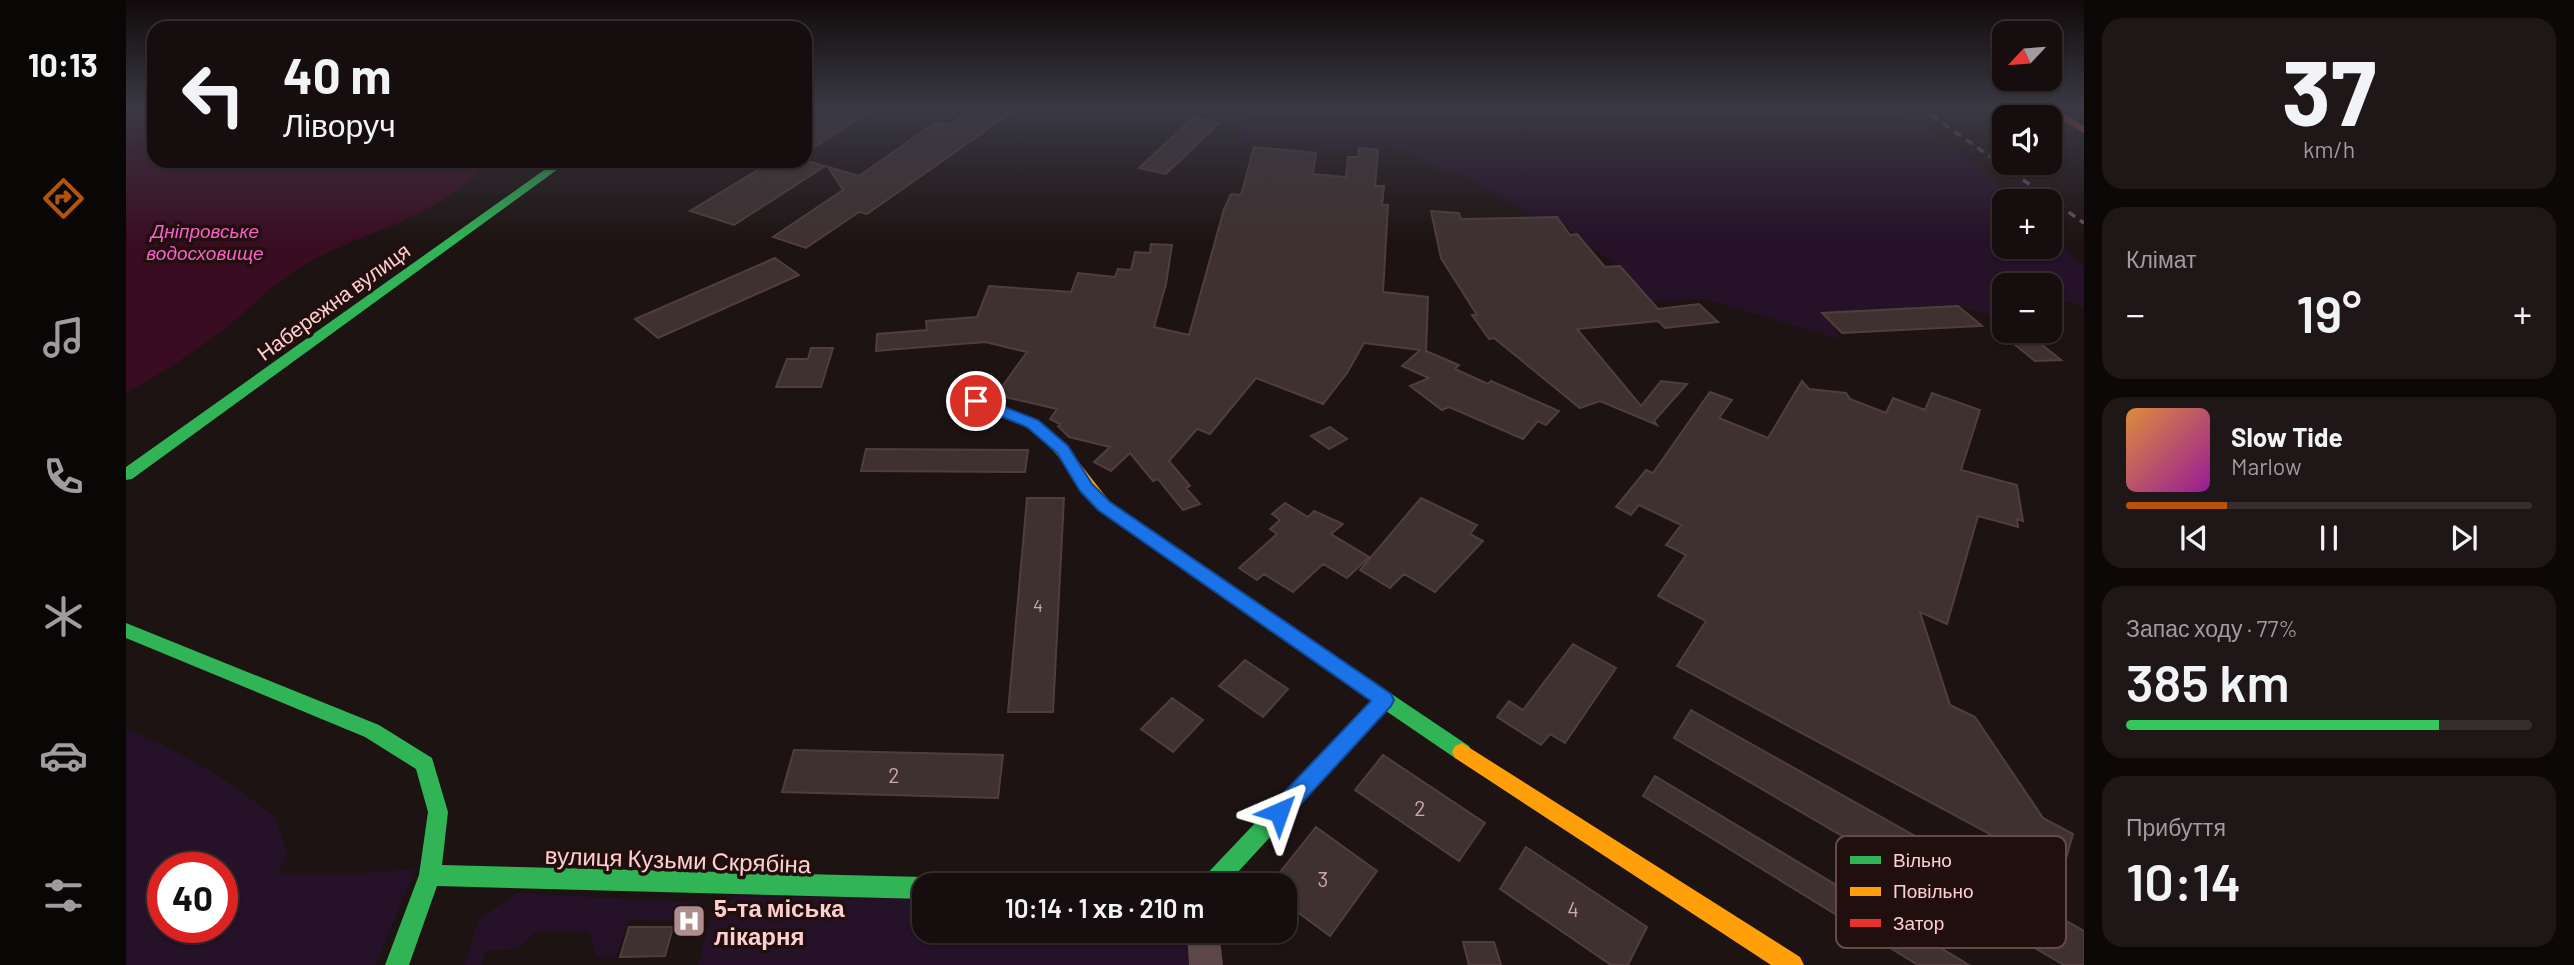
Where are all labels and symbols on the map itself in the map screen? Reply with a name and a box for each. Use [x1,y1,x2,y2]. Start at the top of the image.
north arrow [1992,21,2062,91]
water label: Дніпровське водосховище [146,219,264,264]
street label: Набережна вулиця [252,237,414,365]
pin [946,371,1006,431]
house number: 4 [1033,594,1043,616]
house number: 2 [888,762,900,787]
position arrow [1242,775,1316,849]
house number: 2 [1414,795,1426,820]
legend [1836,836,2066,948]
street label: вулиця Кузьми Скрябіна [544,840,812,878]
text: Вільно [1893,848,1952,871]
speed limit sign: 40 [147,852,238,943]
house number: 3 [1318,866,1328,891]
text: Повільно [1893,879,1974,902]
place label: 5-та міська лікарня [714,893,845,950]
house number: 4 [1567,896,1579,921]
hospital icon: 5-та міська лікарня [670,902,708,940]
text: Затор [1893,911,1944,934]

